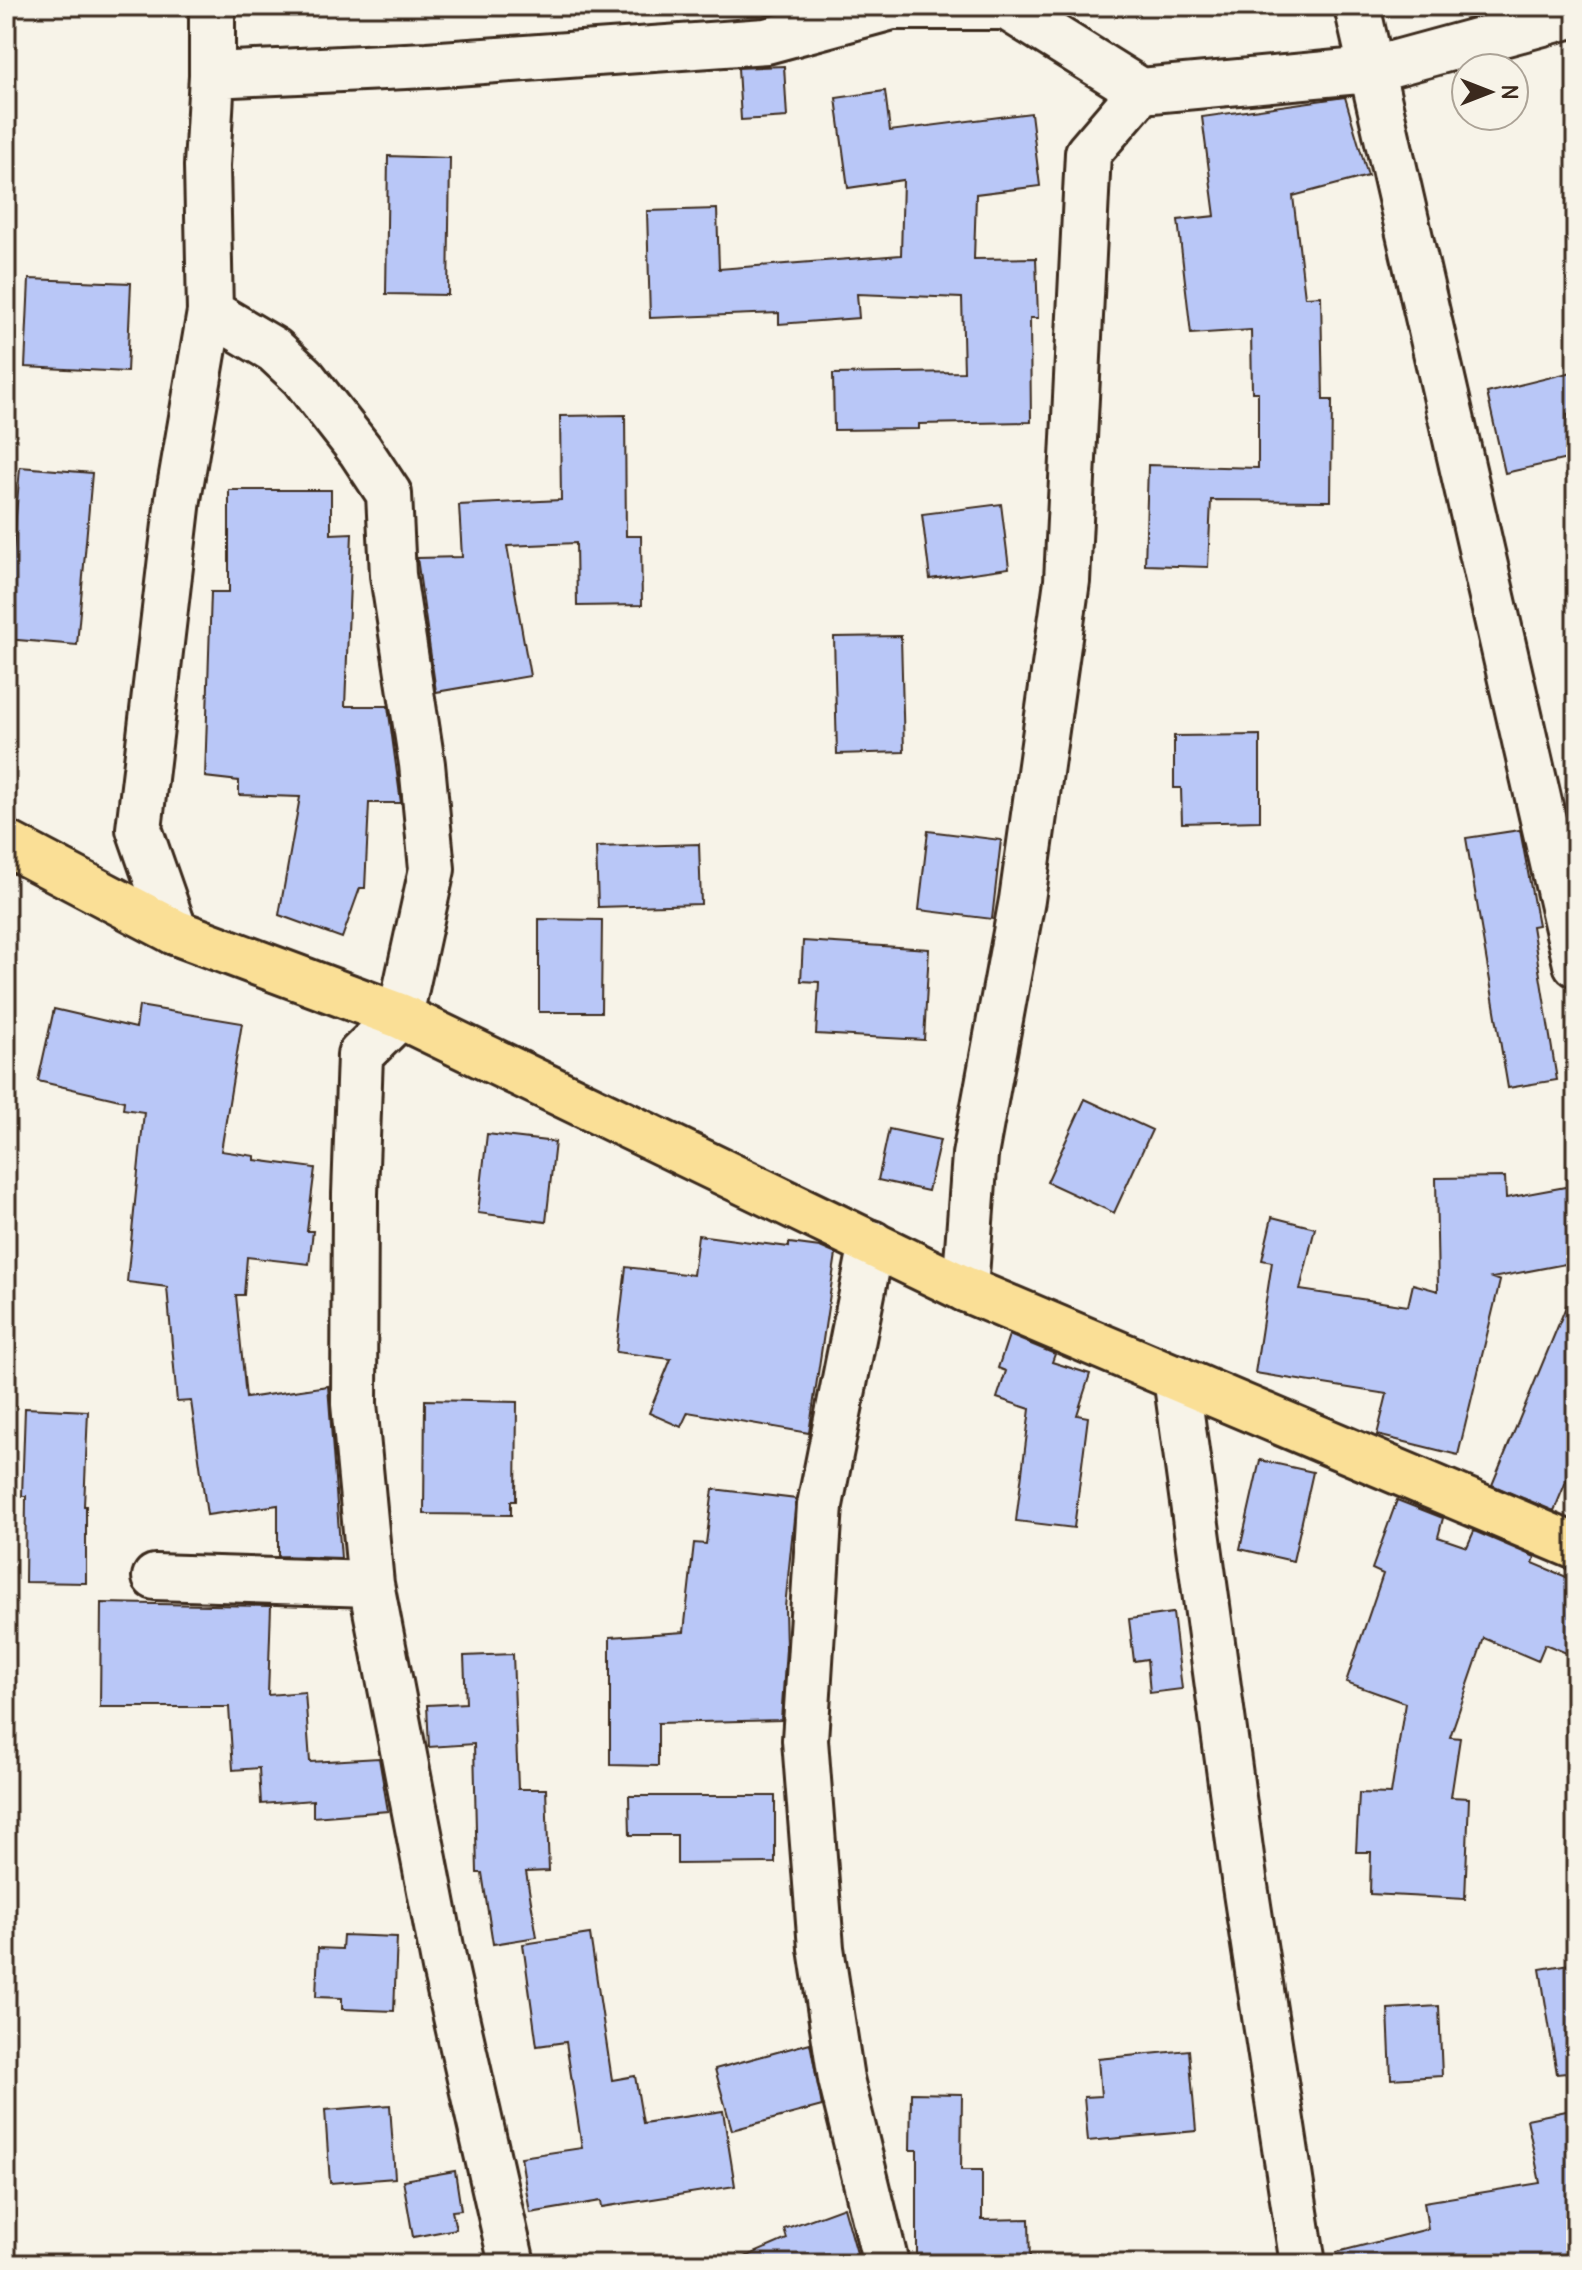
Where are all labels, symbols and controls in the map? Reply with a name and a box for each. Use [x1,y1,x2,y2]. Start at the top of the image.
north arrow [1450,52,1530,132]
text: N [1496,84,1524,100]

